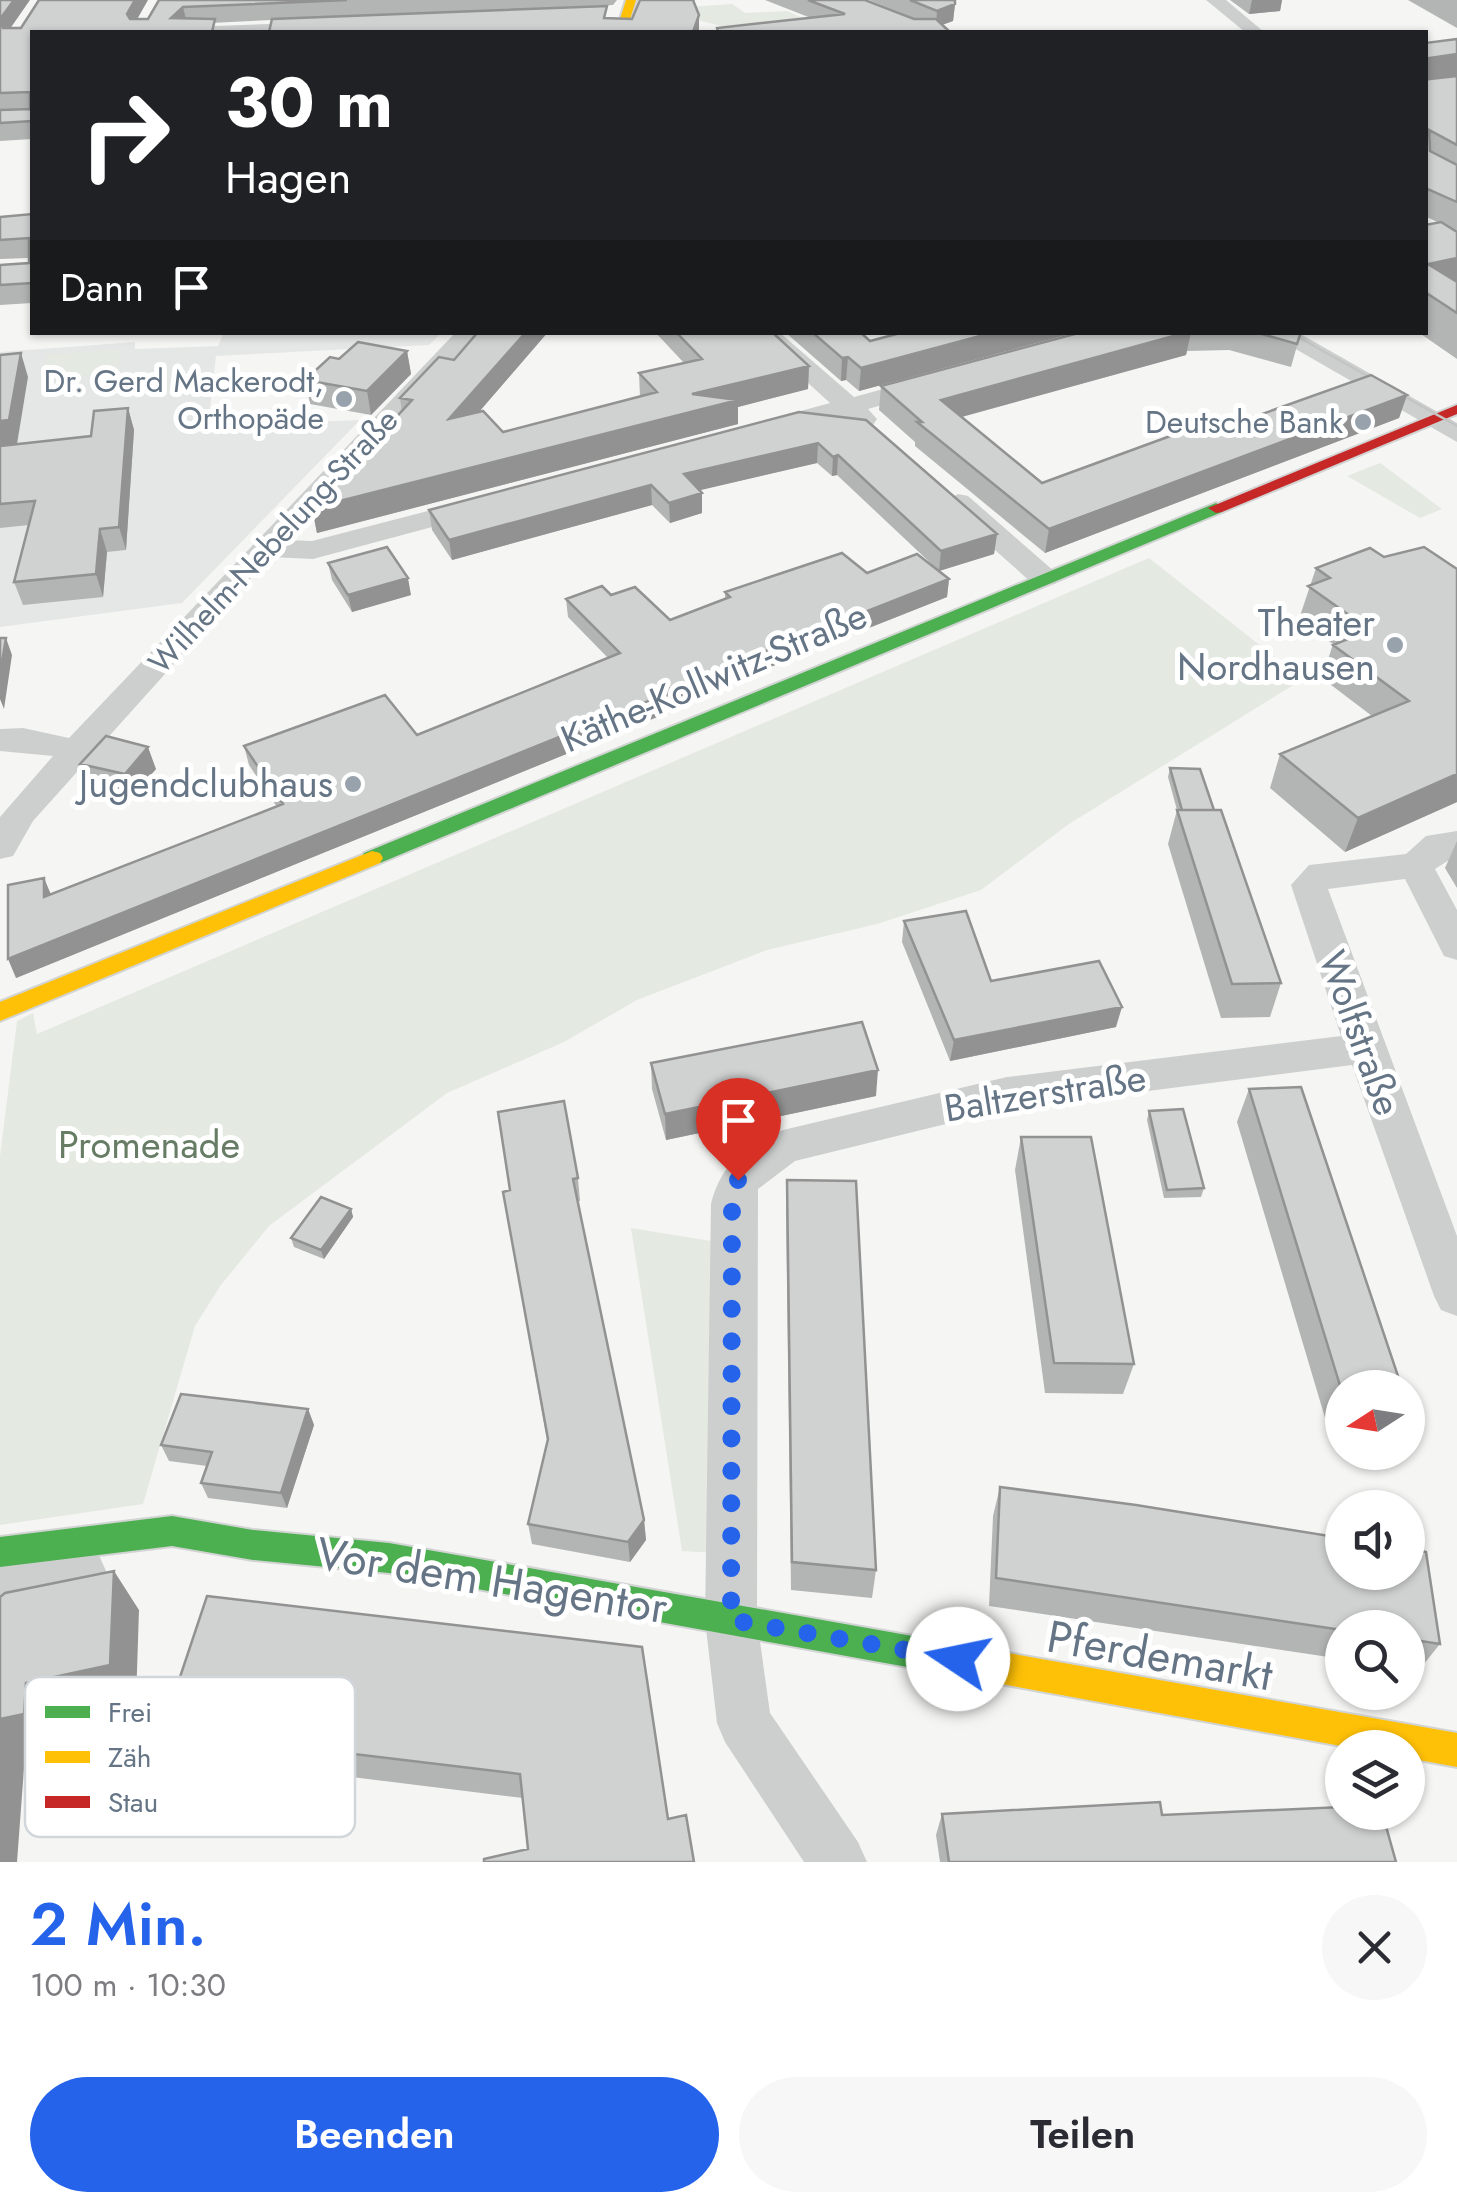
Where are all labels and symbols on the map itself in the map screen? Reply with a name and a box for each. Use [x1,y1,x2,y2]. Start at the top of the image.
place label: Dr. Gerd Mackerodt, Orthopäde [43,358,324,441]
marker: Dr. Gerd Mackerodt, Orthopäde [333,388,355,410]
street label: Wilhelm-Nebelung-Straße [138,398,408,684]
place label: Deutsche Bank [1145,399,1344,445]
marker: Deutsche Bank [1352,411,1374,433]
street label: Käthe-Kollwitz-Straße [552,587,875,766]
place label: Theater Nordhausen [1177,595,1375,694]
marker: Theater Nordhausen [1384,634,1406,656]
place label: Jugendclubhaus [74,756,333,811]
marker: Jugendclubhaus [342,773,364,795]
street label: Wolfstraße [1305,943,1416,1123]
street label: Baltzerstraße [940,1049,1150,1136]
pin [696,1078,781,1181]
park label: Promenade [58,1117,240,1172]
north arrow [1325,1370,1425,1470]
street label: Vor dem Hagentor [312,1521,672,1640]
street label: Pferdemarkt [1042,1604,1278,1707]
position arrow [906,1607,1010,1711]
legend [25,1677,355,1837]
text: Frei [108,1692,152,1733]
text: Zäh [108,1737,152,1778]
text: Stau [108,1782,158,1823]

